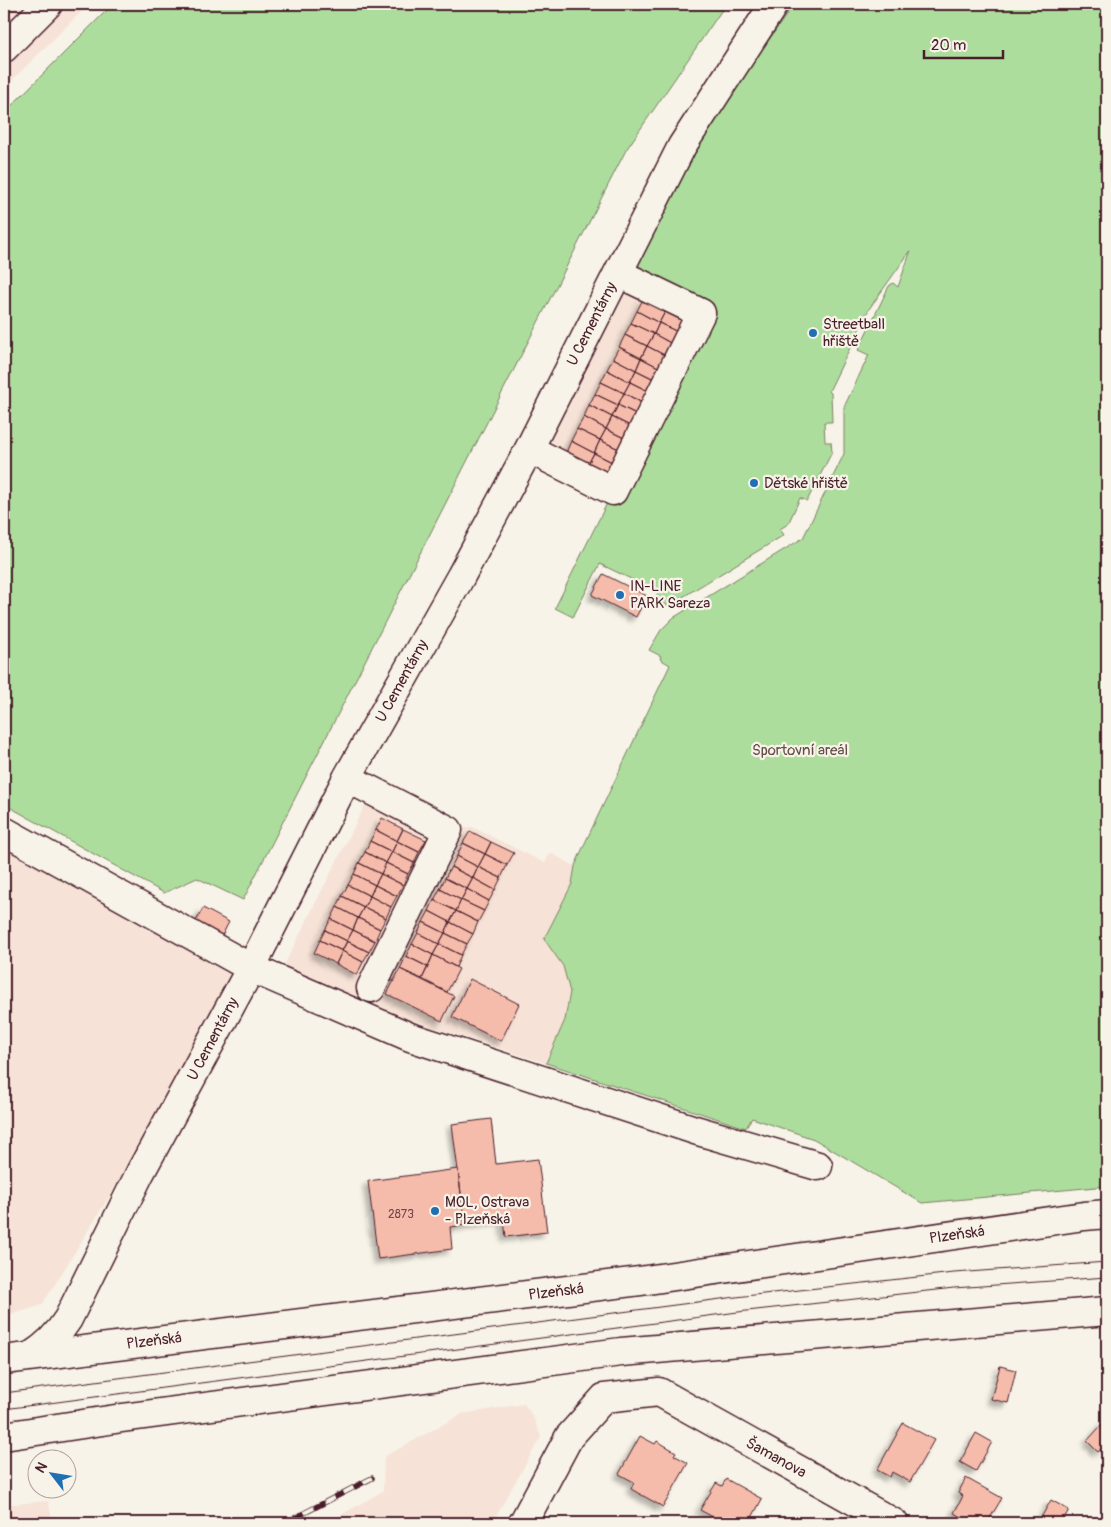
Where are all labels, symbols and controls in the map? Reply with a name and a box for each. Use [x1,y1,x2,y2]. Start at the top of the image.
scale bar [924,28,1002,60]
text: 20 m [931,36,966,55]
street label: U Cementárny [563,278,621,369]
place label: Streetball hřiště [823,315,885,351]
marker: Streetball hřiště [807,327,819,339]
place label: Dětské hřiště [764,474,848,493]
marker: Dětské hřiště [748,477,760,489]
place label: IN-LINE PARK Sareza [630,577,710,613]
marker: IN-LINE PARK Sareza [614,589,626,601]
street label: U Cementárny [372,636,433,726]
park label: Sportovní areál [752,741,848,760]
street label: U Cementárny [183,994,243,1084]
place label: MOL, Ostrava - Plzeňská [445,1193,529,1229]
marker: MOL, Ostrava - Plzeňská [429,1205,441,1217]
house number: 2873 [388,1207,414,1222]
street label: Plzeňská [928,1222,986,1248]
street label: Plzeňská [527,1279,585,1305]
street label: Plzeňská [125,1328,183,1354]
street label: Šamanova [742,1434,810,1482]
north arrow [28,1450,78,1500]
text: N [32,1459,51,1476]

